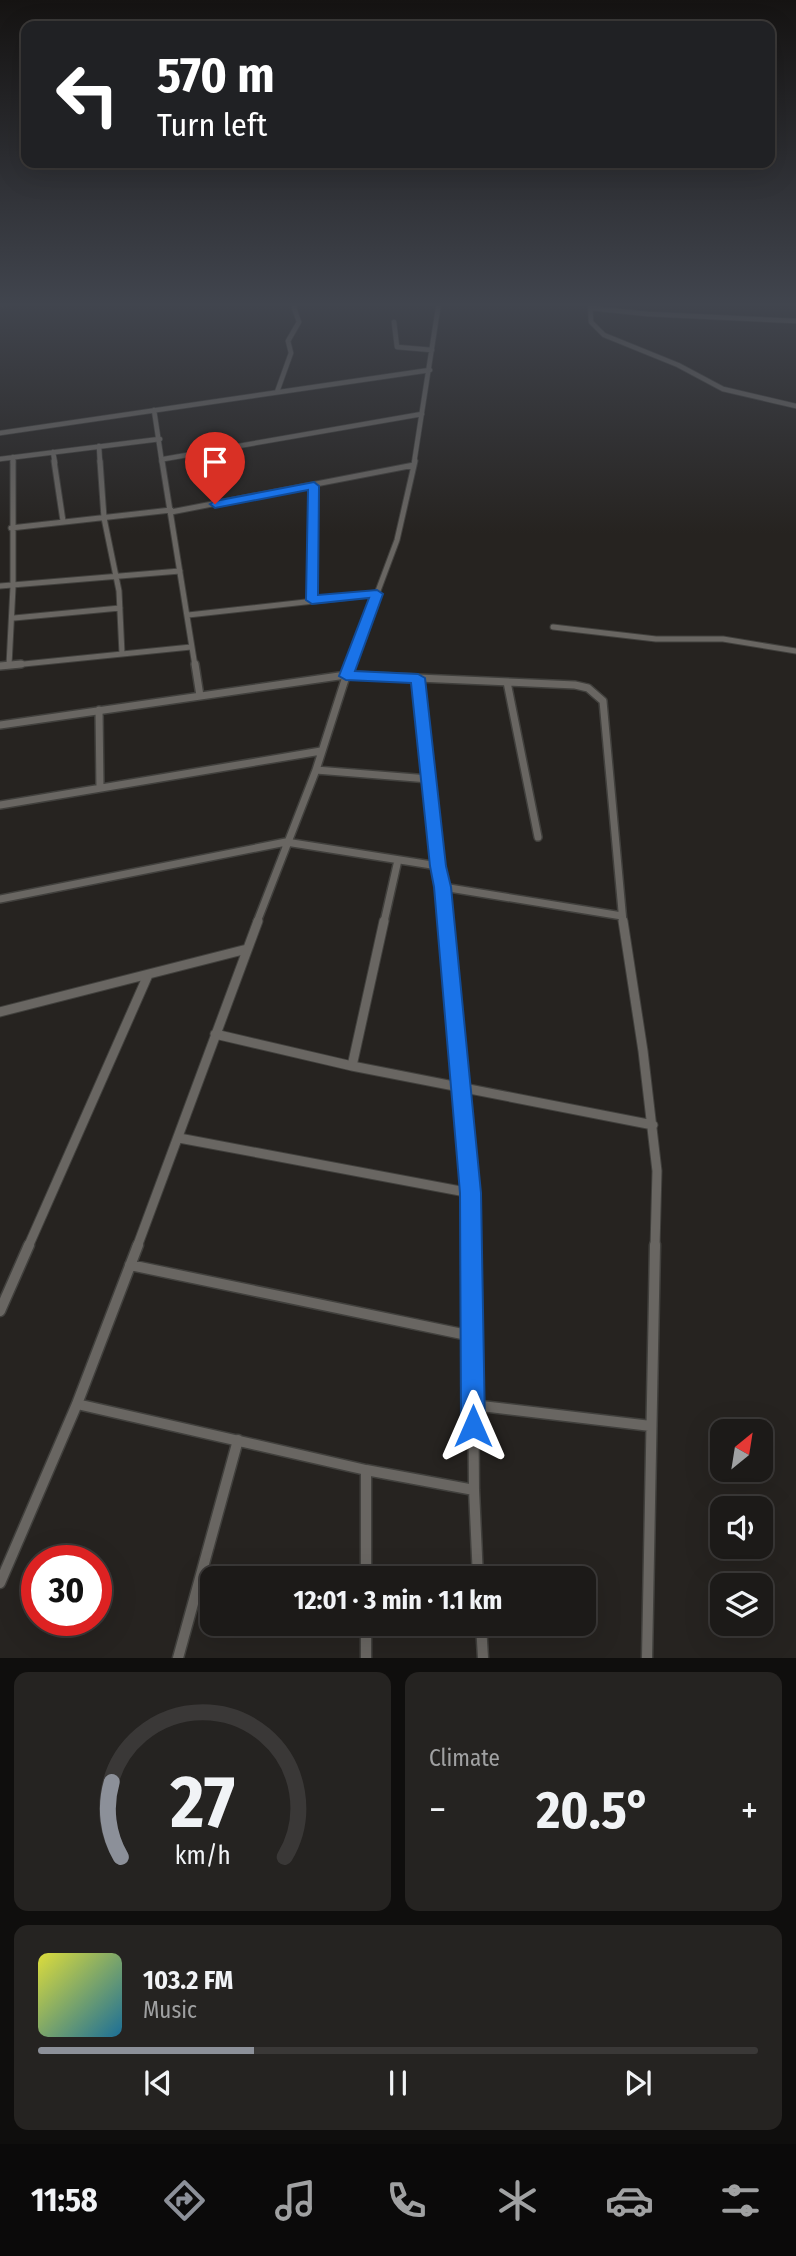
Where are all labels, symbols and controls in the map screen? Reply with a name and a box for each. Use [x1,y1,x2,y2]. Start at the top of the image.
text: 570 m [157,46,275,105]
icon: left [42,49,133,140]
text: Turn left [157,106,267,144]
pin [185,432,245,504]
icon: arrive [196,443,234,481]
position arrow [436,1389,510,1463]
north arrow [710,1419,774,1482]
map controls [710,1419,773,1636]
button: sound [710,1496,773,1559]
speed limit sign: 30 [21,1545,112,1636]
button: layers [710,1573,773,1636]
text: 12:01 · 3 min · 1.1 km [294,1585,502,1616]
text: Climate [429,1744,500,1772]
text: 27 [169,1760,235,1847]
text: 20.5° [536,1779,651,1842]
text: − [429,1787,446,1833]
text: + [741,1787,758,1833]
text: km/h [175,1841,230,1871]
text: 103.2 FM [143,1965,233,1996]
text: Music [143,1996,197,2024]
icon: previous [139,2064,177,2102]
icon: pause [379,2064,417,2102]
icon: next [619,2064,657,2102]
icon: directions [160,2176,209,2225]
icon: music [271,2176,320,2225]
icon: phone [382,2176,431,2225]
icon: climate [493,2176,542,2225]
icon: car [605,2176,654,2225]
icon: filters [716,2176,765,2225]
text: 11:58 [31,2181,98,2219]

